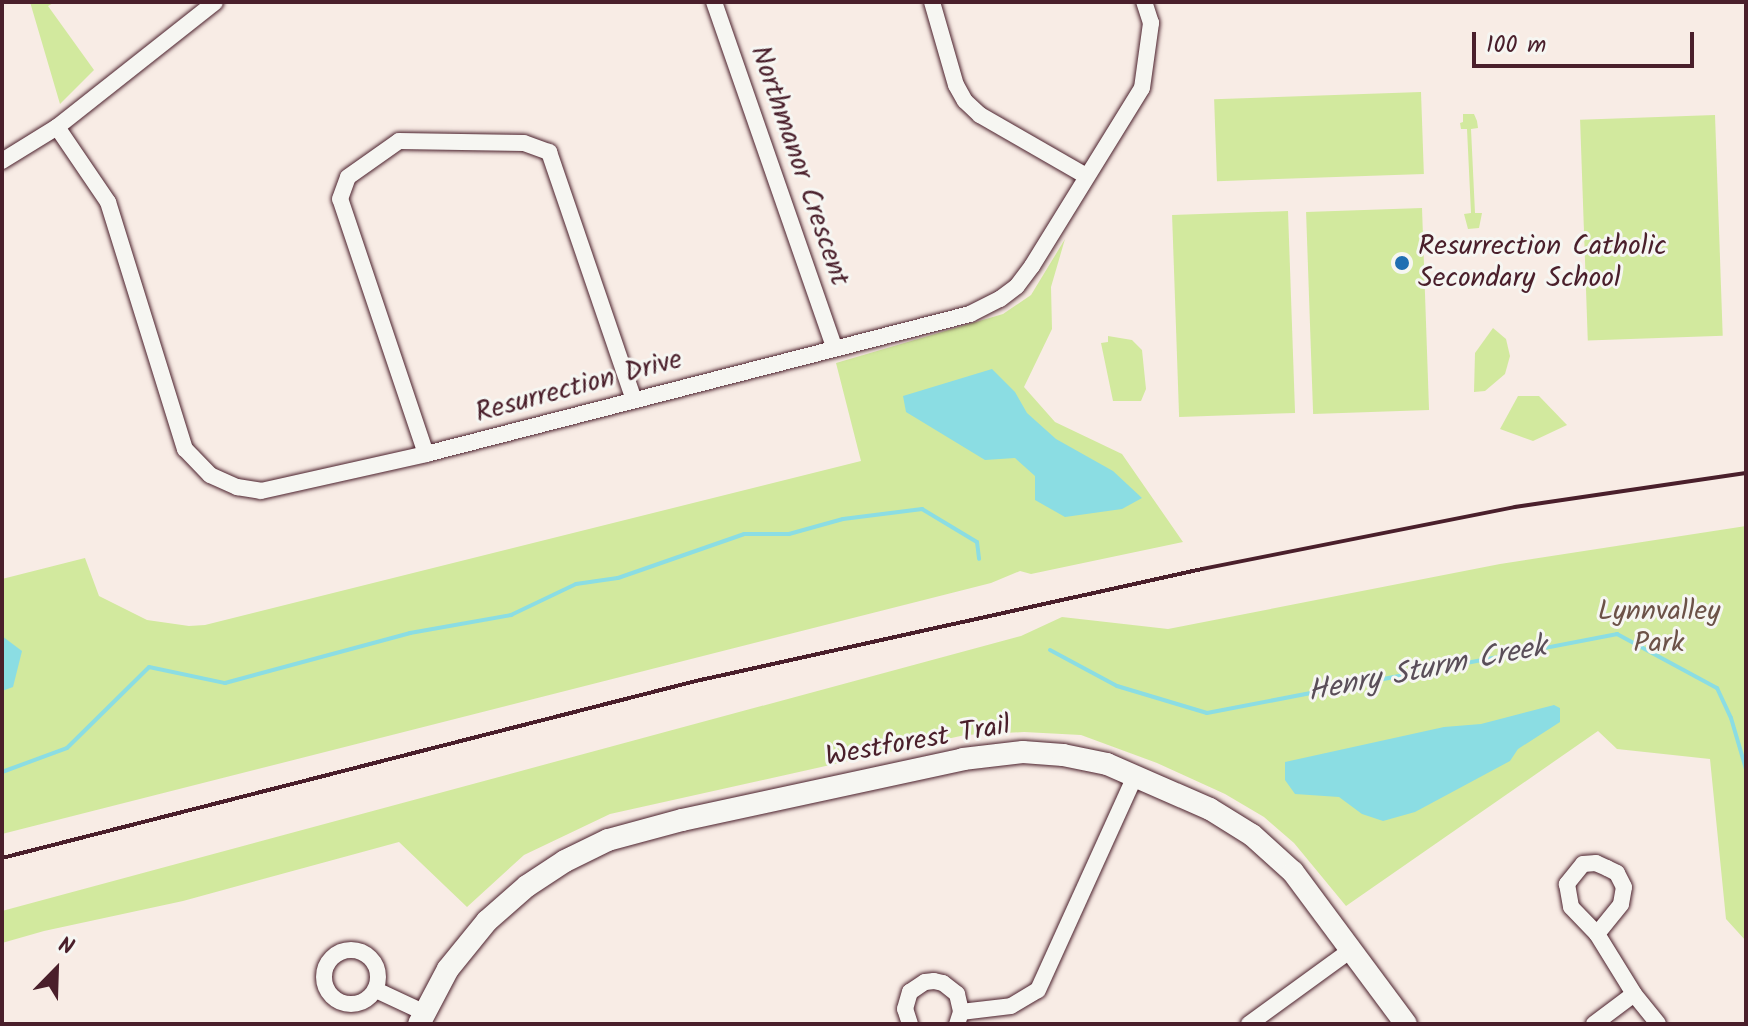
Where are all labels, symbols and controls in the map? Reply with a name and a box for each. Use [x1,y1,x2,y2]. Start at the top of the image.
scale bar [1476,16,1698,66]
text: 100 m [1486,26,1546,65]
street label: Northmanor Crescent [742,42,856,290]
place label: Resurrection Catholic Secondary School [1418,230,1667,296]
marker: Resurrection Catholic Secondary School [1393,254,1411,272]
street label: Resurrection Drive [472,343,686,431]
park label: Lynnvalley Park [1598,595,1720,661]
water label: Henry Sturm Creek [1305,629,1549,711]
street label: Westforest Trail [823,709,1013,775]
text: N [52,929,79,966]
north arrow [16,930,96,1010]

